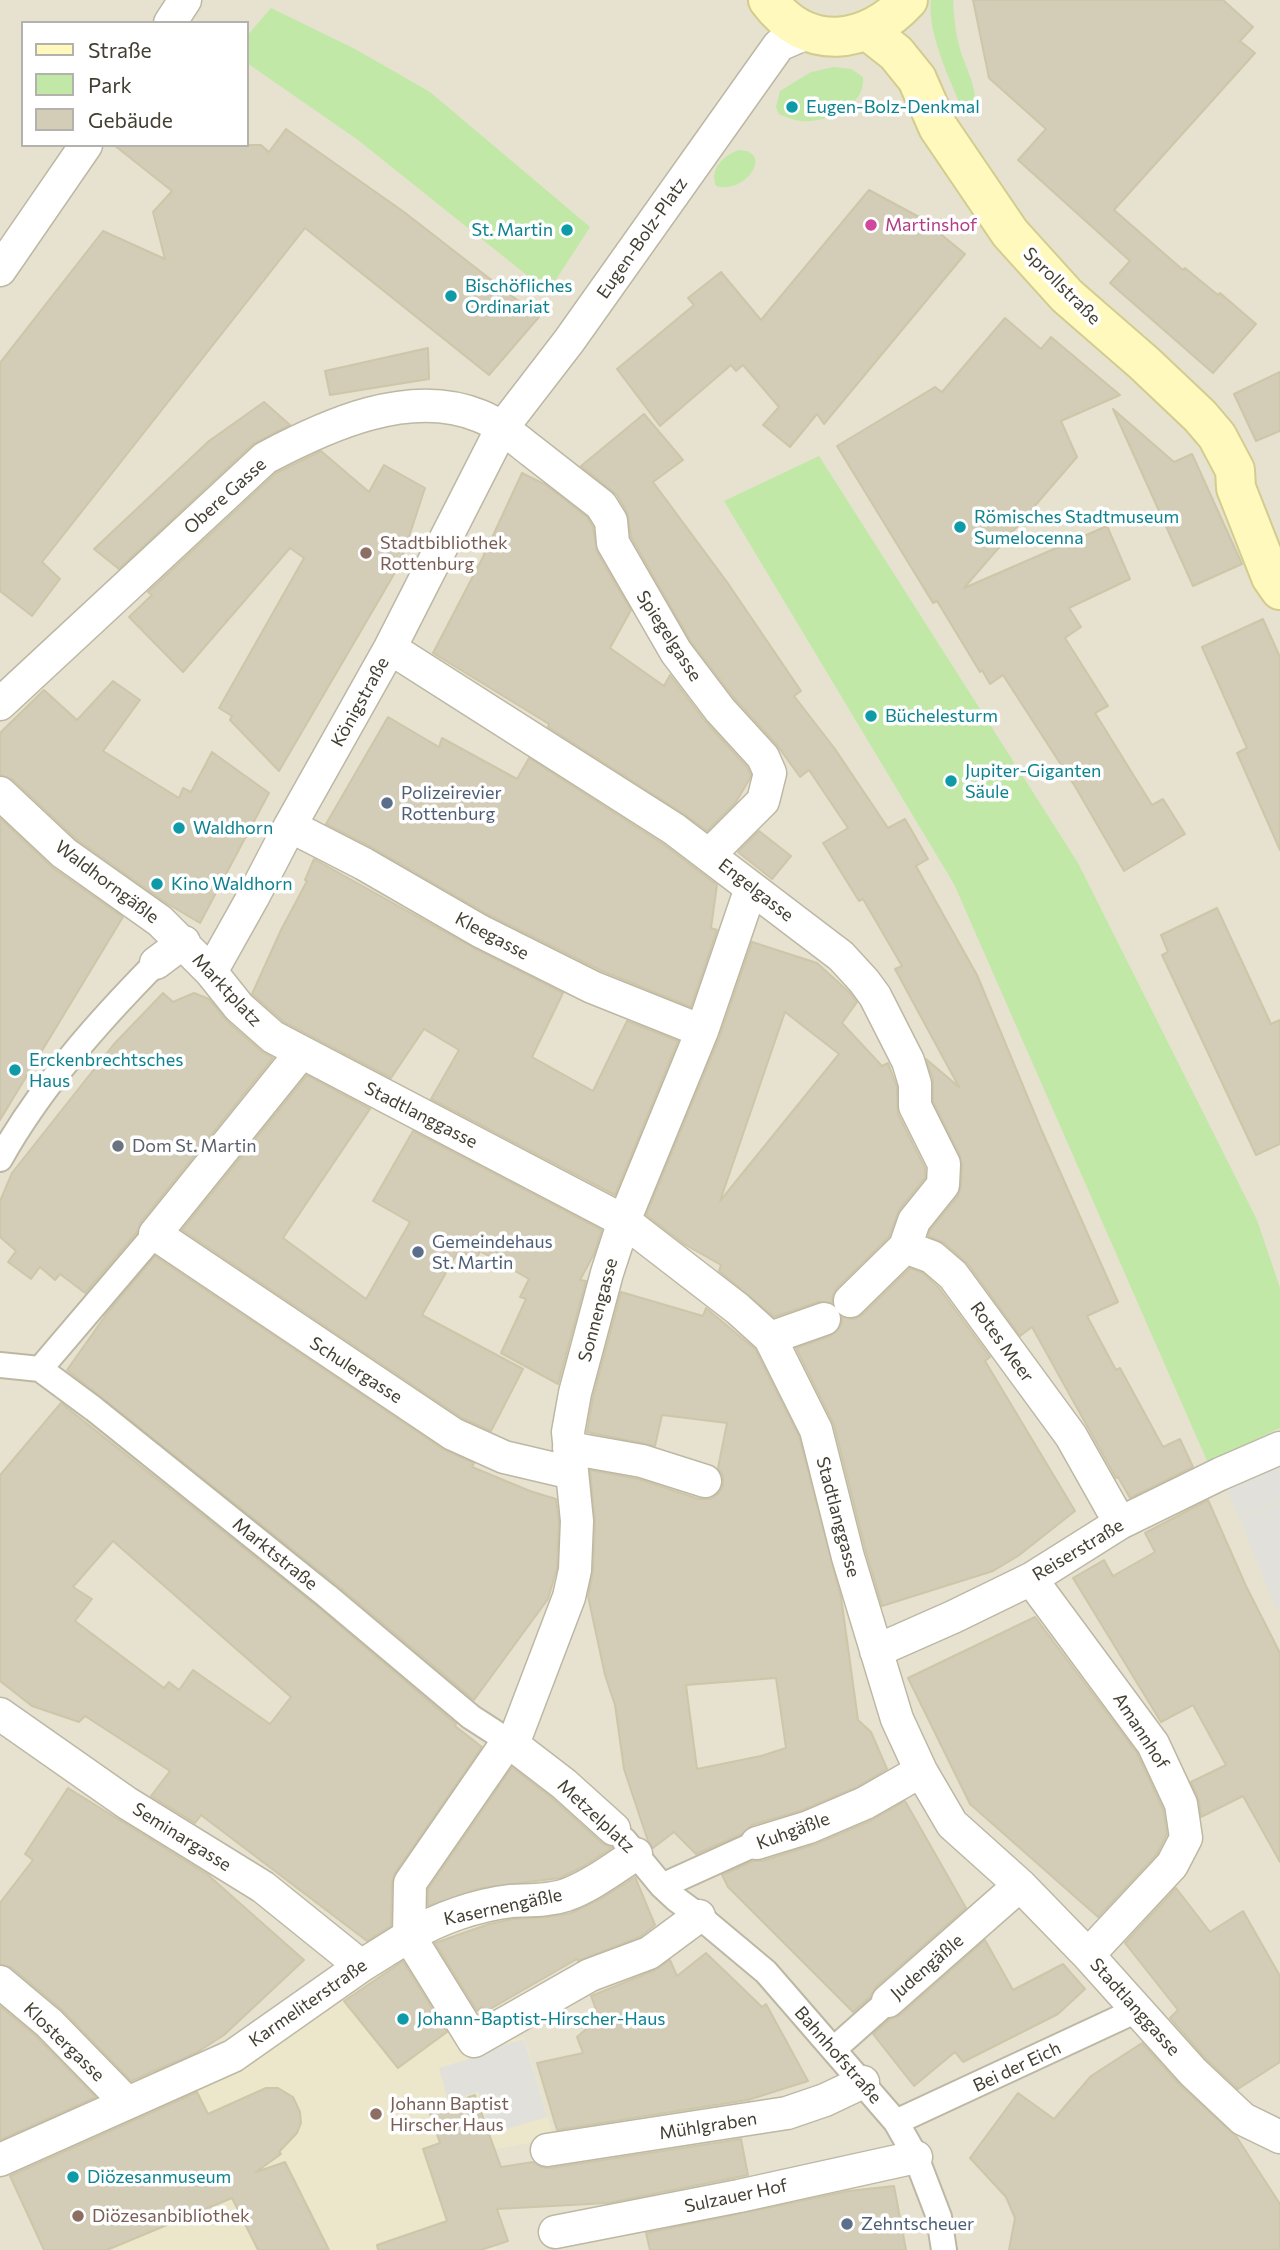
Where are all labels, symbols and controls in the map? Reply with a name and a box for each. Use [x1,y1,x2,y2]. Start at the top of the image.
legend [21,21,248,147]
text: Straße [88,37,152,62]
text: Park [88,72,132,97]
place label: Eugen-Bolz-Denkmal [806,96,980,118]
marker: Eugen-Bolz-Denkmal [784,99,800,115]
text: Gebäude [88,107,173,132]
street label: Eugen-Bolz-Platz [592,173,692,303]
place label: Martinshof [885,214,977,236]
marker: Martinshof [863,217,879,233]
place label: St. Martin [472,219,553,241]
marker: St. Martin [559,222,575,238]
street label: Sprollstraße [1019,243,1105,329]
place label: Bischöfliches Ordinariat [465,275,572,318]
marker: Bischöfliches Ordinariat [443,288,459,304]
street label: Obere Gasse [179,453,271,539]
place label: Römisches Stadtmuseum Sumelocenna [974,506,1179,548]
marker: Römisches Stadtmuseum Sumelocenna [952,519,968,535]
place label: Stadtbibliothek Rottenburg [380,532,508,574]
marker: Stadtbibliothek Rottenburg [358,545,374,561]
street label: Spiegelgasse [632,587,706,685]
street label: Königstraße [326,653,394,751]
place label: Büchelesturm [885,705,998,727]
marker: Büchelesturm [863,708,879,724]
place label: Jupiter-Giganten Säule [965,760,1101,802]
marker: Jupiter-Giganten Säule [943,773,959,789]
place label: Polizeirevier Rottenburg [401,782,502,824]
marker: Polizeirevier Rottenburg [379,795,395,811]
place label: Waldhorn [193,817,273,839]
marker: Waldhorn [171,820,187,836]
street label: Waldhorngäßle [51,836,163,928]
street label: Engelgasse [714,854,798,926]
place label: Kino Waldhorn [171,873,293,895]
marker: Kino Waldhorn [149,876,165,892]
street label: Kleegasse [451,908,533,964]
street label: Marktplatz [188,949,266,1031]
place label: Erckenbrechtsches Haus [29,1049,183,1092]
marker: Erckenbrechtsches Haus [7,1062,23,1078]
street label: Stadtlanggasse [361,1077,481,1153]
place label: Dom St. Martin [132,1135,257,1157]
marker: Dom St. Martin [110,1138,126,1154]
place label: Gemeindehaus St. Martin [432,1231,553,1274]
marker: Gemeindehaus St. Martin [410,1244,426,1260]
street label: Sonnengasse [574,1256,622,1364]
street label: Rotes Meer [966,1298,1038,1386]
street label: Schulergasse [306,1332,406,1408]
street label: Stadtlanggasse [812,1454,864,1580]
street label: Marktstraße [228,1513,322,1595]
street label: Reiserstraße [1029,1514,1127,1586]
street label: Amannhof [1108,1689,1174,1773]
street label: Metzelplatz [553,1775,639,1857]
street label: Seminargasse [129,1798,235,1876]
street label: Kuhgäßle [754,1808,832,1854]
street label: Kasernengäßle [442,1884,564,1930]
street label: Judengäßle [886,1930,968,2004]
street label: Karmeliterstraße [245,1954,371,2052]
street label: Stadtlanggasse [1086,1954,1184,2060]
street label: Klostergasse [19,1998,109,2086]
street label: Bahnhofstraße [790,2002,886,2108]
place label: Johann-Baptist-Hirscher-Haus [417,2008,665,2030]
marker: Johann-Baptist-Hirscher-Haus [395,2011,411,2027]
street label: Bei der Eich [970,2037,1064,2097]
place label: Johann Baptist Hirscher Haus [390,2093,509,2136]
marker: Johann Baptist Hirscher Haus [368,2106,384,2122]
street label: Mühlgraben [658,2108,758,2144]
place label: Diözesanmuseum [87,2166,231,2188]
marker: Diözesanmuseum [65,2169,81,2185]
street label: Sulzauer Hof [682,2175,790,2217]
place label: Diözesanbibliothek [92,2205,250,2227]
marker: Diözesanbibliothek [70,2208,86,2224]
place label: Zehntscheuer [861,2213,974,2235]
marker: Zehntscheuer [839,2216,855,2232]

